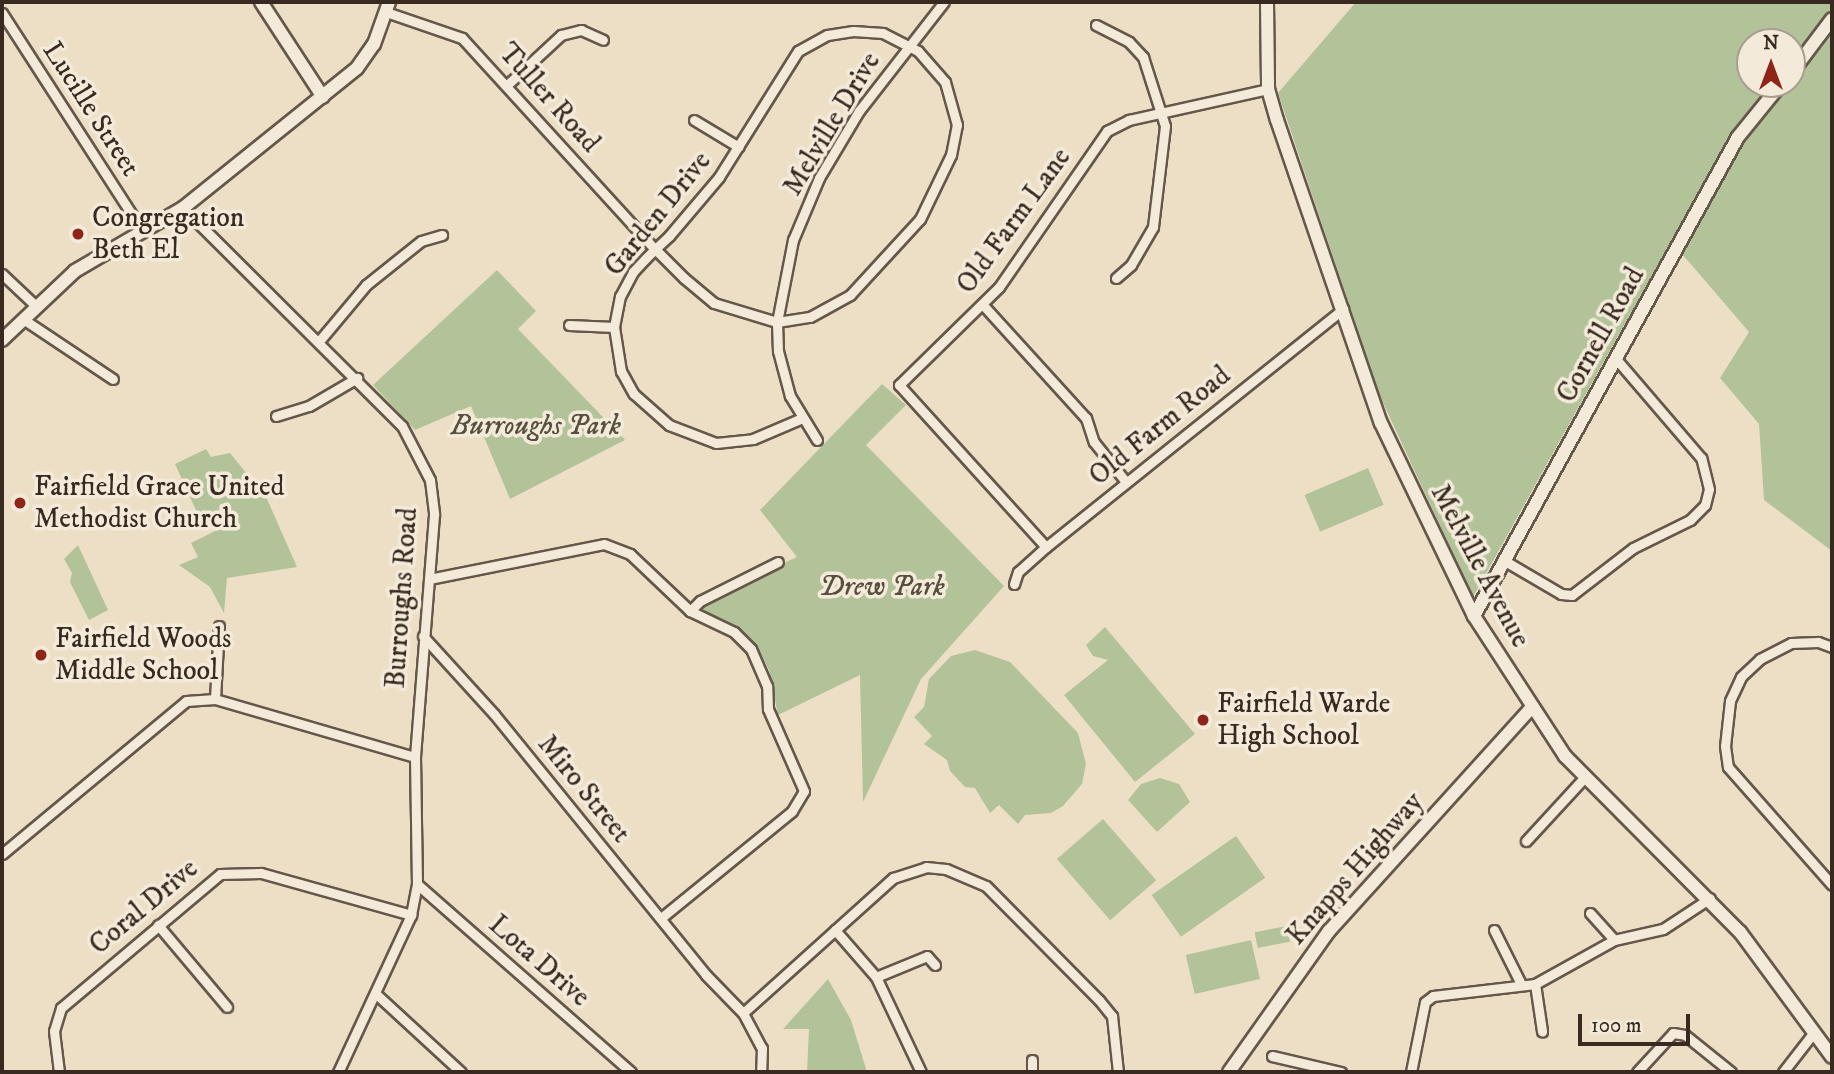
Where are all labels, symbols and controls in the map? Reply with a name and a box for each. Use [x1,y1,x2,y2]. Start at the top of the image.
north arrow [1736,28,1806,98]
text: N [1763,32,1779,55]
street label: Lucille Street [35,35,147,183]
street label: Tuller Road [491,36,607,160]
street label: Melville Drive [776,46,888,202]
street label: Old Farm Lane [950,142,1078,300]
street label: Garden Drive [598,145,718,283]
place label: Congregation Beth El [92,201,244,267]
marker: Congregation Beth El [70,226,86,242]
street label: Cornell Road [1550,261,1652,409]
street label: Old Farm Road [1083,359,1237,493]
park label: Burroughs Park [451,409,621,443]
place label: Fairfield Grace United Methodist Church [34,470,284,536]
street label: Melville Avenue [1423,479,1537,653]
marker: Fairfield Grace United Methodist Church [12,495,28,511]
street label: Burroughs Road [379,507,425,689]
park label: Drew Park [819,570,945,604]
place label: Fairfield Woods Middle School [55,622,231,688]
marker: Fairfield Woods Middle School [33,647,49,663]
place label: Fairfield Warde High School [1217,687,1390,753]
marker: Fairfield Warde High School [1195,712,1211,728]
street label: Miro Street [530,728,638,850]
street label: Knapps Highway [1280,786,1430,952]
street label: Coral Drive [83,852,205,962]
street label: Lota Drive [482,908,596,1014]
scale bar [1582,1000,1694,1044]
text: 100 m [1591,1013,1642,1039]

